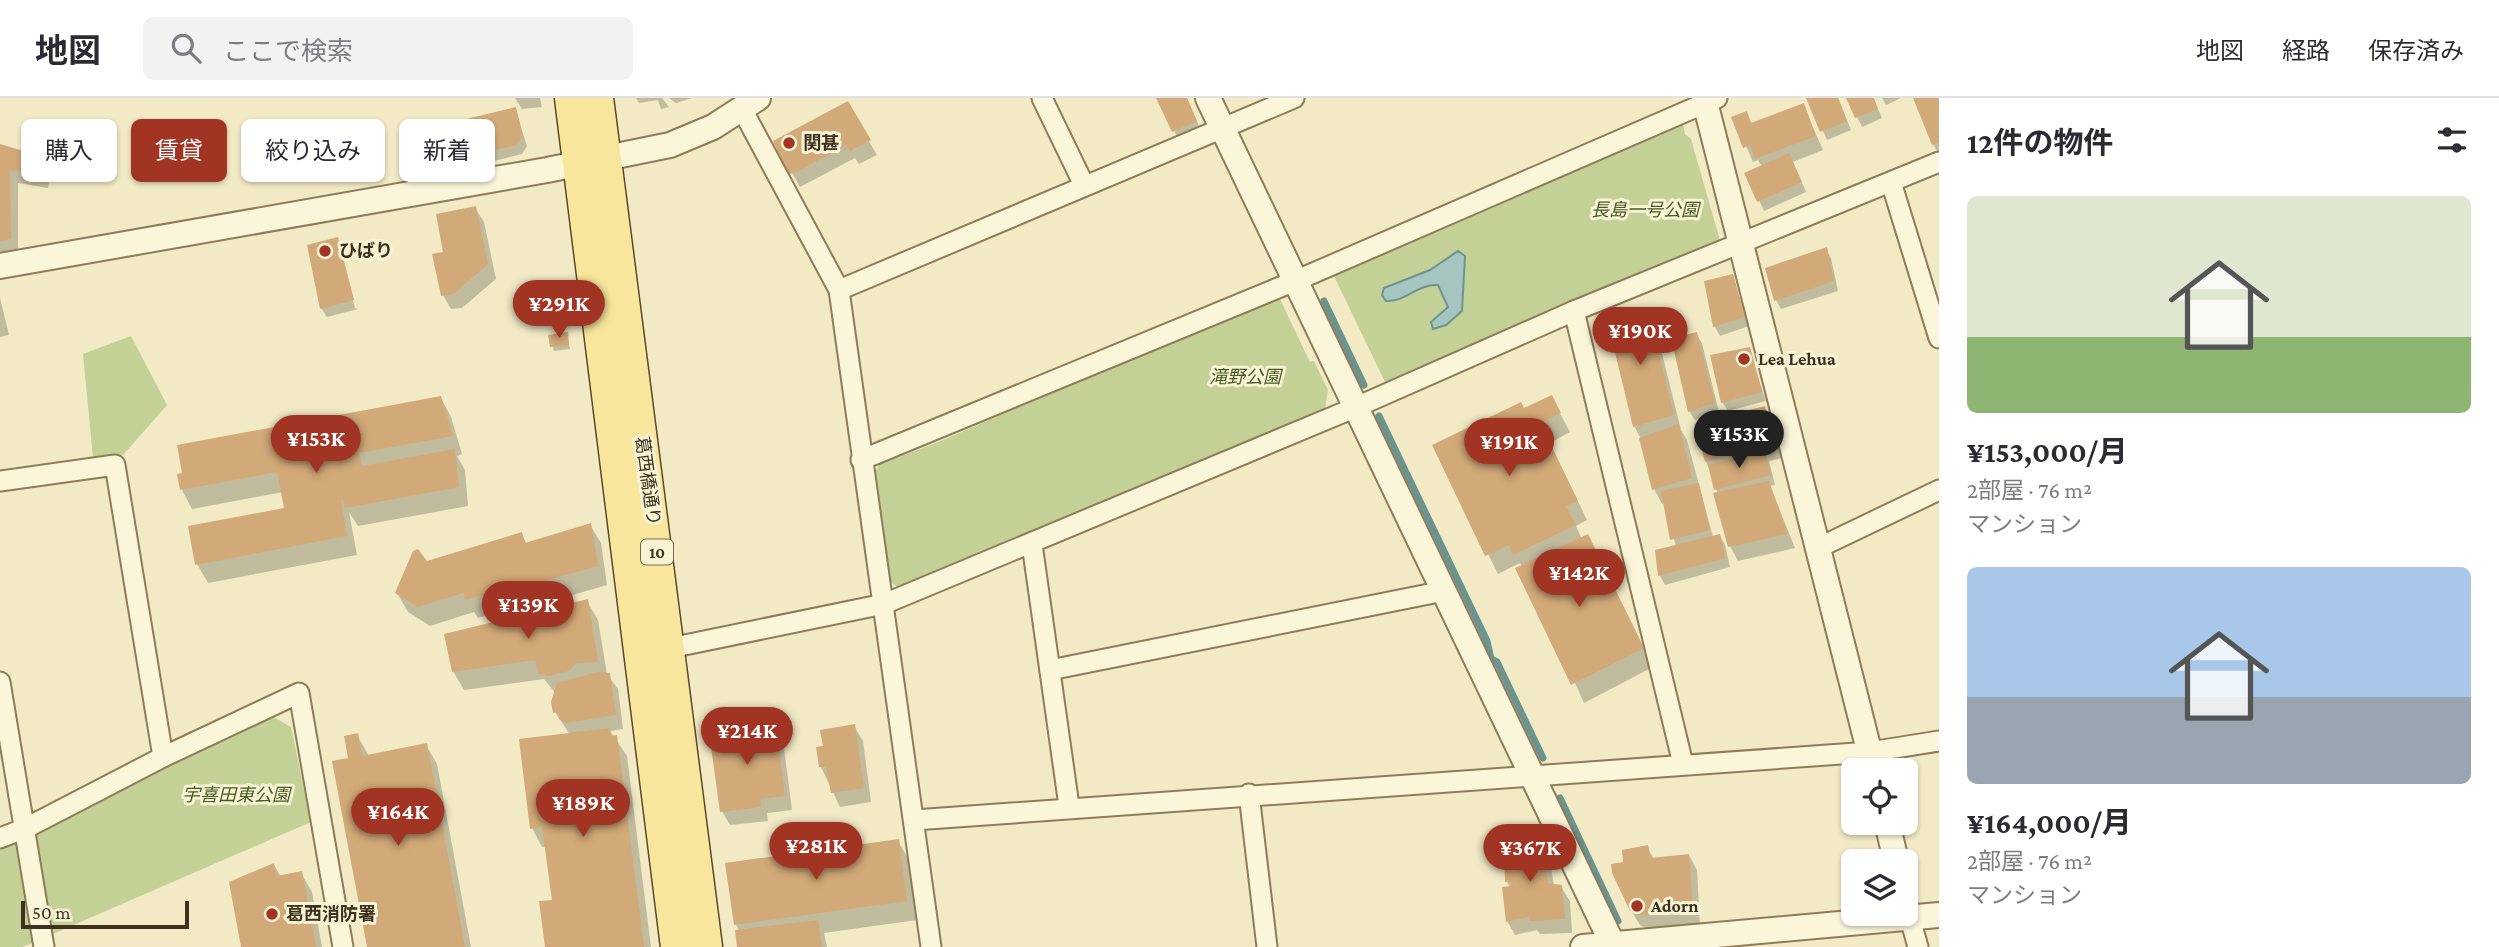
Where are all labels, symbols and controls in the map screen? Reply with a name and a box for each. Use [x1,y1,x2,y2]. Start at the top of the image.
search box [143,17,633,80]
icon: search [167,29,205,67]
text: 地図 [35,32,101,69]
text: ここで検索 [223,37,353,66]
text: 地図 [2196,37,2244,64]
text: 経路 [2282,37,2330,64]
text: 保存済み [2368,37,2464,64]
chip: 購入 [21,119,117,182]
chip: 賃貸 [131,119,227,182]
chip: 絞り込み [241,119,385,182]
chip: 新着 [399,119,495,182]
icon: filters [2433,121,2471,159]
text: 12件の物件 [1967,126,2114,159]
place label: 関甚 [803,133,839,153]
marker: 関甚 [781,135,797,151]
park label: 長島一号公園 [1591,200,1702,220]
place label: ひばり [339,241,393,261]
icon: home [2156,242,2282,368]
marker: ひばり [317,243,333,259]
pin: ¥291K [510,280,608,340]
text: ¥291K [529,290,589,316]
pin: ¥190K [1591,308,1689,367]
text: ¥190K [1609,317,1671,343]
place label: Lea Lehua [1758,349,1836,369]
marker: Lea Lehua [1736,351,1752,367]
park label: 滝野公園 [1209,367,1284,387]
pin: ¥153K [1690,410,1788,470]
pin: ¥153K [267,416,365,475]
pin: ¥191K [1460,418,1558,478]
text: ¥153K [1710,420,1768,446]
text: ¥153K [287,425,345,451]
text: ¥191K [1480,428,1538,454]
street label: 葛西橋通り [632,435,664,527]
text: ¥153,000/月 [1967,435,2128,468]
text: 2部屋 · 76 m² [1967,477,2092,503]
text: マンション [1967,511,2082,537]
road number: 10 [641,540,673,565]
pin: ¥142K [1530,550,1628,609]
text: ¥142K [1549,559,1609,585]
pin: ¥139K [479,582,577,641]
text: ¥139K [498,591,558,617]
icon: home [2156,613,2282,739]
pin: ¥214K [698,708,796,767]
text: ¥214K [717,717,777,743]
map controls [1841,758,1918,926]
button: locate [1841,758,1918,835]
pin: ¥189K [534,780,632,839]
park label: 宇喜田東公園 [182,785,293,805]
pin: ¥164K [349,788,447,848]
text: ¥189K [552,789,614,815]
text: ¥164K [367,798,429,824]
text: ¥164,000/月 [1967,806,2132,839]
pin: ¥281K [767,822,865,882]
pin: ¥367K [1481,824,1579,884]
text: ¥281K [785,832,847,858]
text: ¥367K [1499,834,1561,860]
text: 2部屋 · 76 m² [1967,848,2092,874]
button: layers [1841,849,1918,926]
text: マンション [1967,882,2082,908]
place label: Adorn [1650,896,1699,916]
scale bar [21,898,189,930]
marker: Adorn [1629,898,1645,914]
text: 50 m [32,902,71,923]
place label: 葛西消防署 [286,904,376,924]
marker: 葛西消防署 [264,906,280,922]

